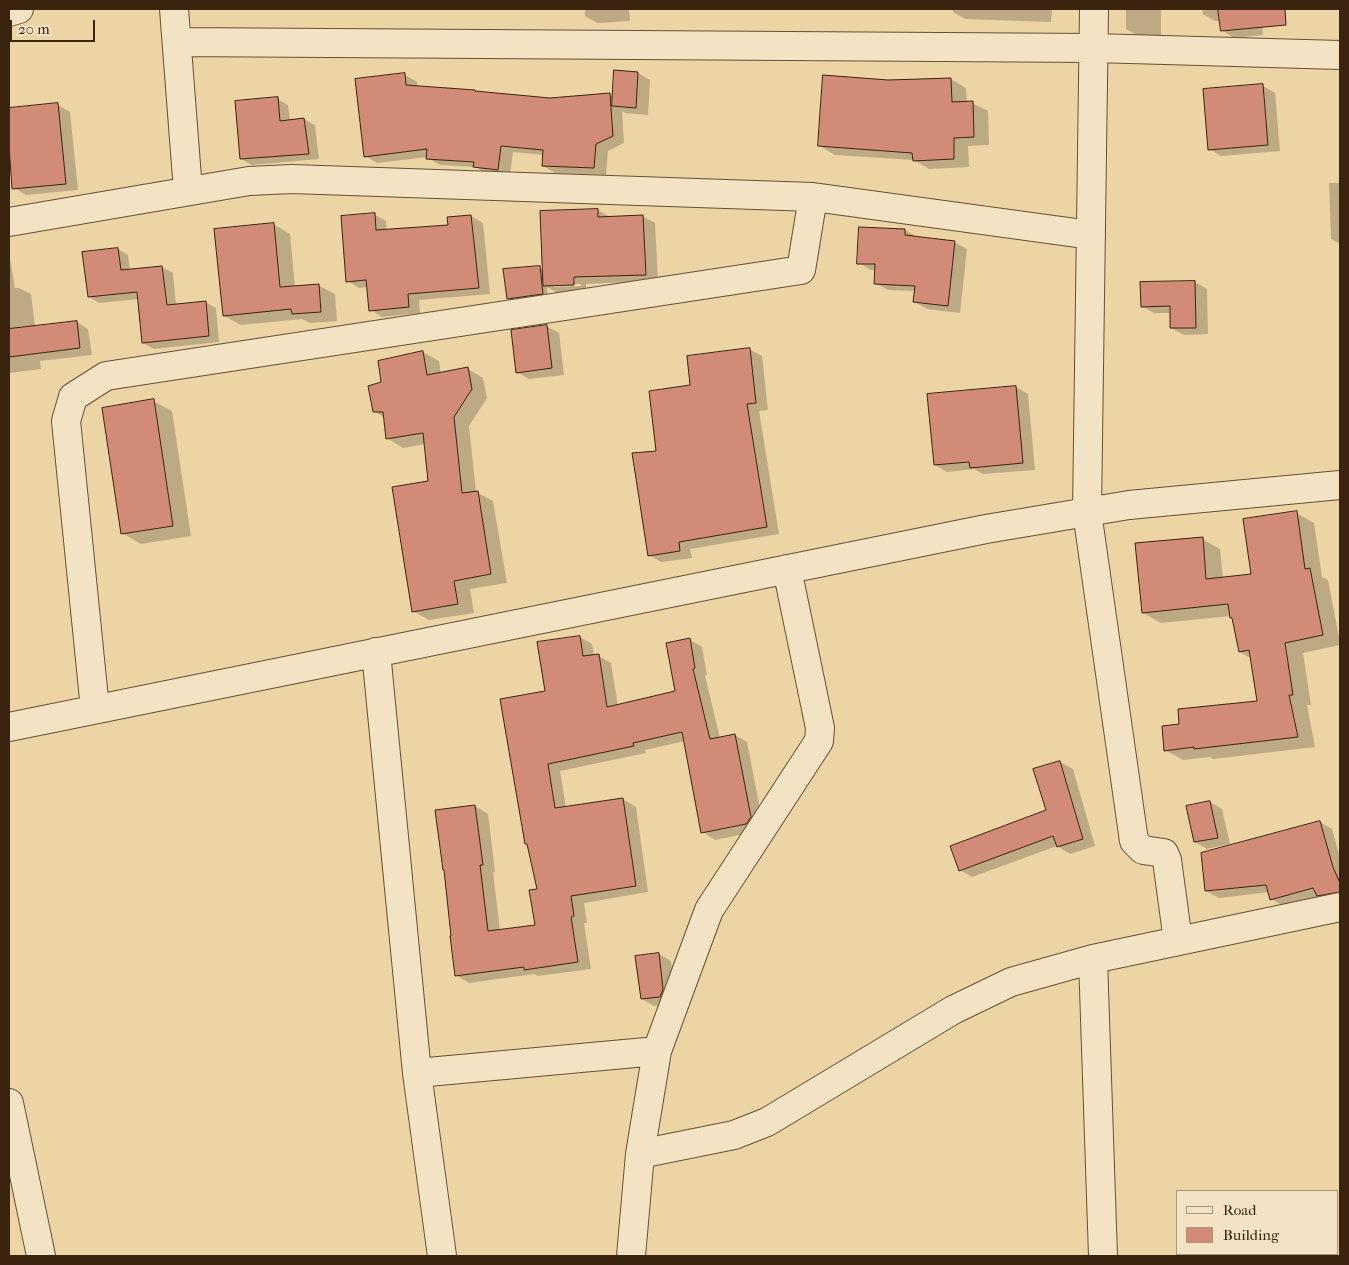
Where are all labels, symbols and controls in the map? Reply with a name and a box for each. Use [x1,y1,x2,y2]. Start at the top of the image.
scale bar [12,10,98,42]
text: 20 m [18,20,50,38]
legend [1176,1190,1339,1255]
text: Road [1223,1201,1256,1219]
text: Building [1223,1226,1279,1244]

